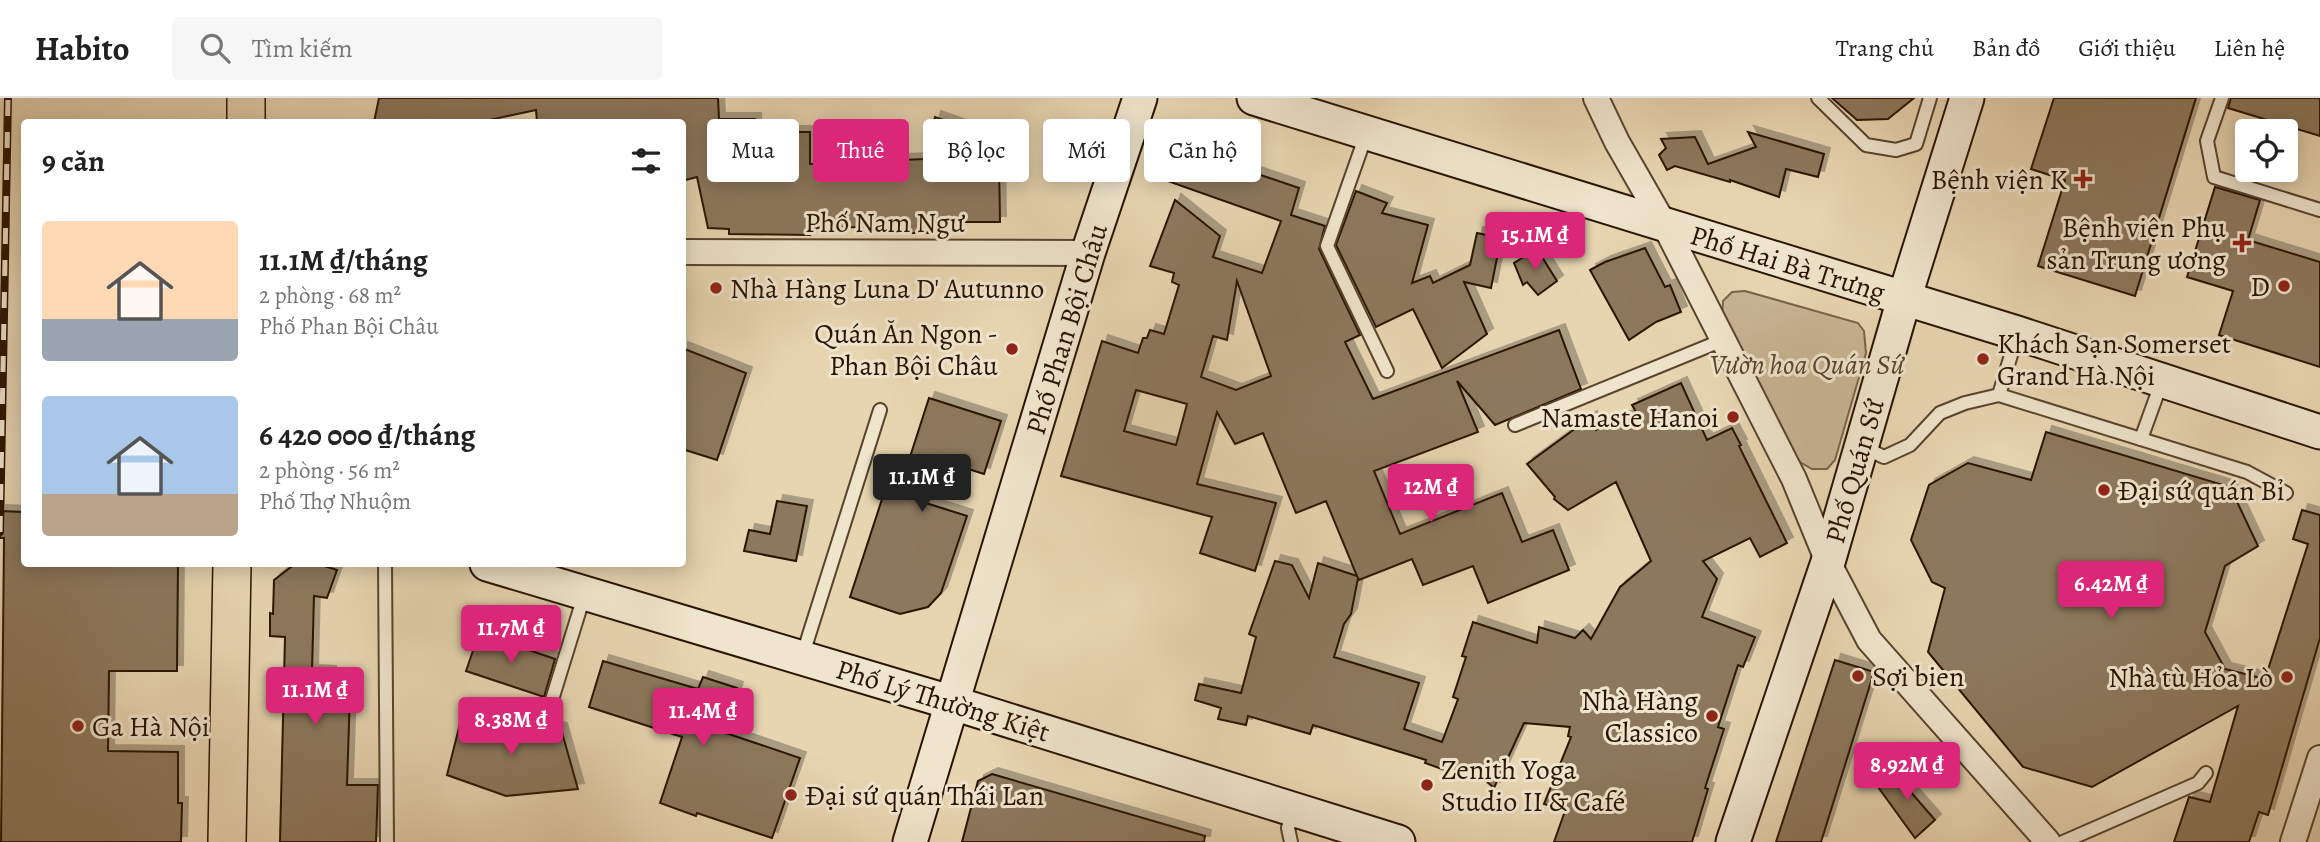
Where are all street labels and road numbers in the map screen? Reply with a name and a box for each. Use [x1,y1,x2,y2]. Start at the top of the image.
street label: Phố Nam Ngư [805,204,966,242]
street label: Phố Hai Bà Trưng [1685,216,1890,312]
street label: Phố Phan Bội Châu [1017,218,1117,439]
street label: Phố Quán Sứ [1816,394,1894,548]
street label: Phố Lý Thường Kiệt [831,650,1054,752]

